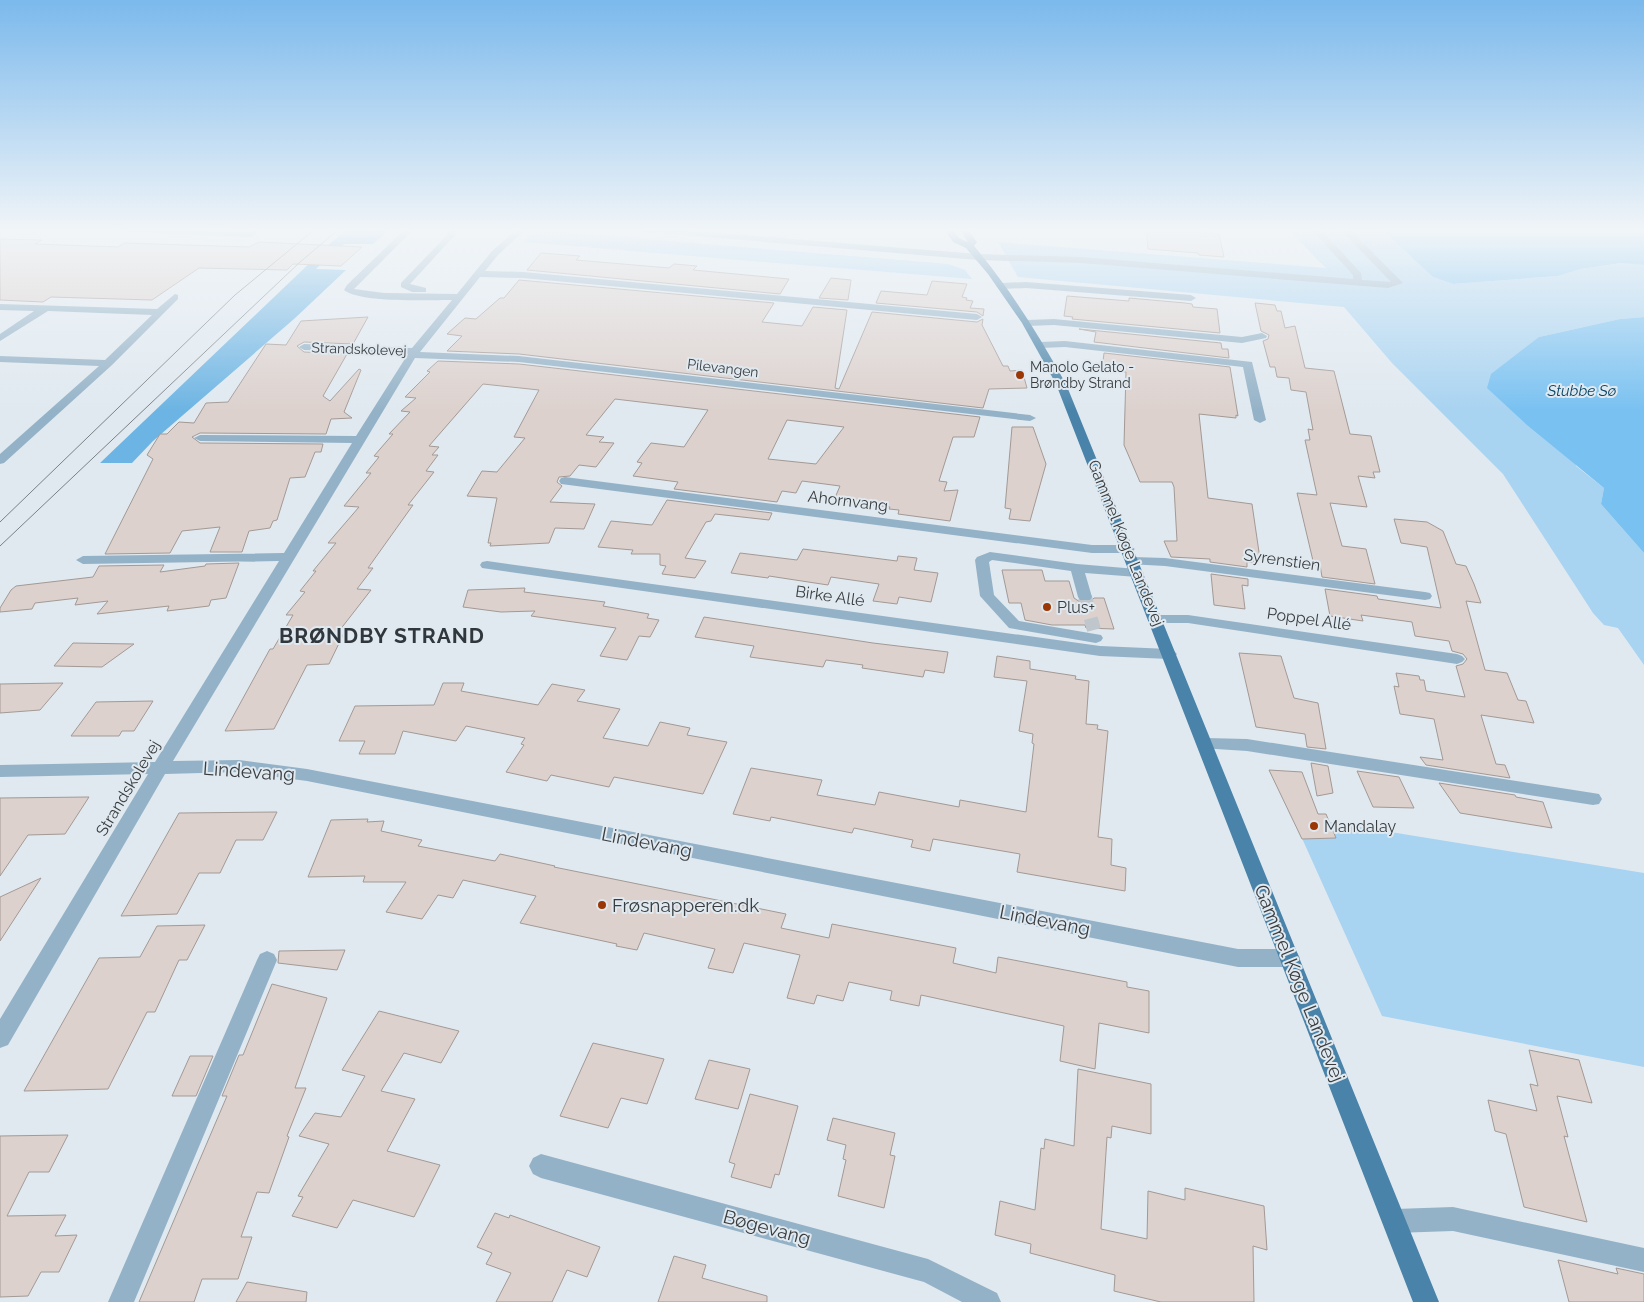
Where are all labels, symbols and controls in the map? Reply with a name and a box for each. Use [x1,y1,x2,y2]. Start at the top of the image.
street label: Strandskolevej [311,339,407,359]
street label: Pilevangen [686,356,760,380]
place label: Manolo Gelato - Brøndby Strand [1030,359,1134,391]
marker: Manolo Gelato - Brøndby Strand [1014,369,1026,381]
water label: Stubbe Sø [1547,382,1616,400]
street label: Gammel Køge Landevej [1084,457,1168,629]
street label: Ahornvang [807,487,889,515]
street label: Syrenstien [1242,545,1322,575]
street label: Birke Allé [794,582,866,610]
place label: Plus+ [1057,598,1095,617]
marker: Plus+ [1041,601,1053,613]
street label: Poppel Allé [1266,604,1352,634]
district label: BRØNDBY STRAND [279,623,485,648]
street label: Strandskolevej [92,737,164,839]
street label: Lindevang [202,757,296,785]
place label: Mandalay [1324,817,1396,836]
marker: Mandalay [1308,820,1320,832]
street label: Lindevang [600,822,694,862]
street label: Gammel Køge Landevej [1250,881,1350,1085]
place label: Frøsnapperen.dk [612,894,759,916]
marker: Frøsnapperen.dk [596,899,608,911]
street label: Lindevang [998,900,1092,940]
street label: Bøgevang [721,1205,813,1249]

